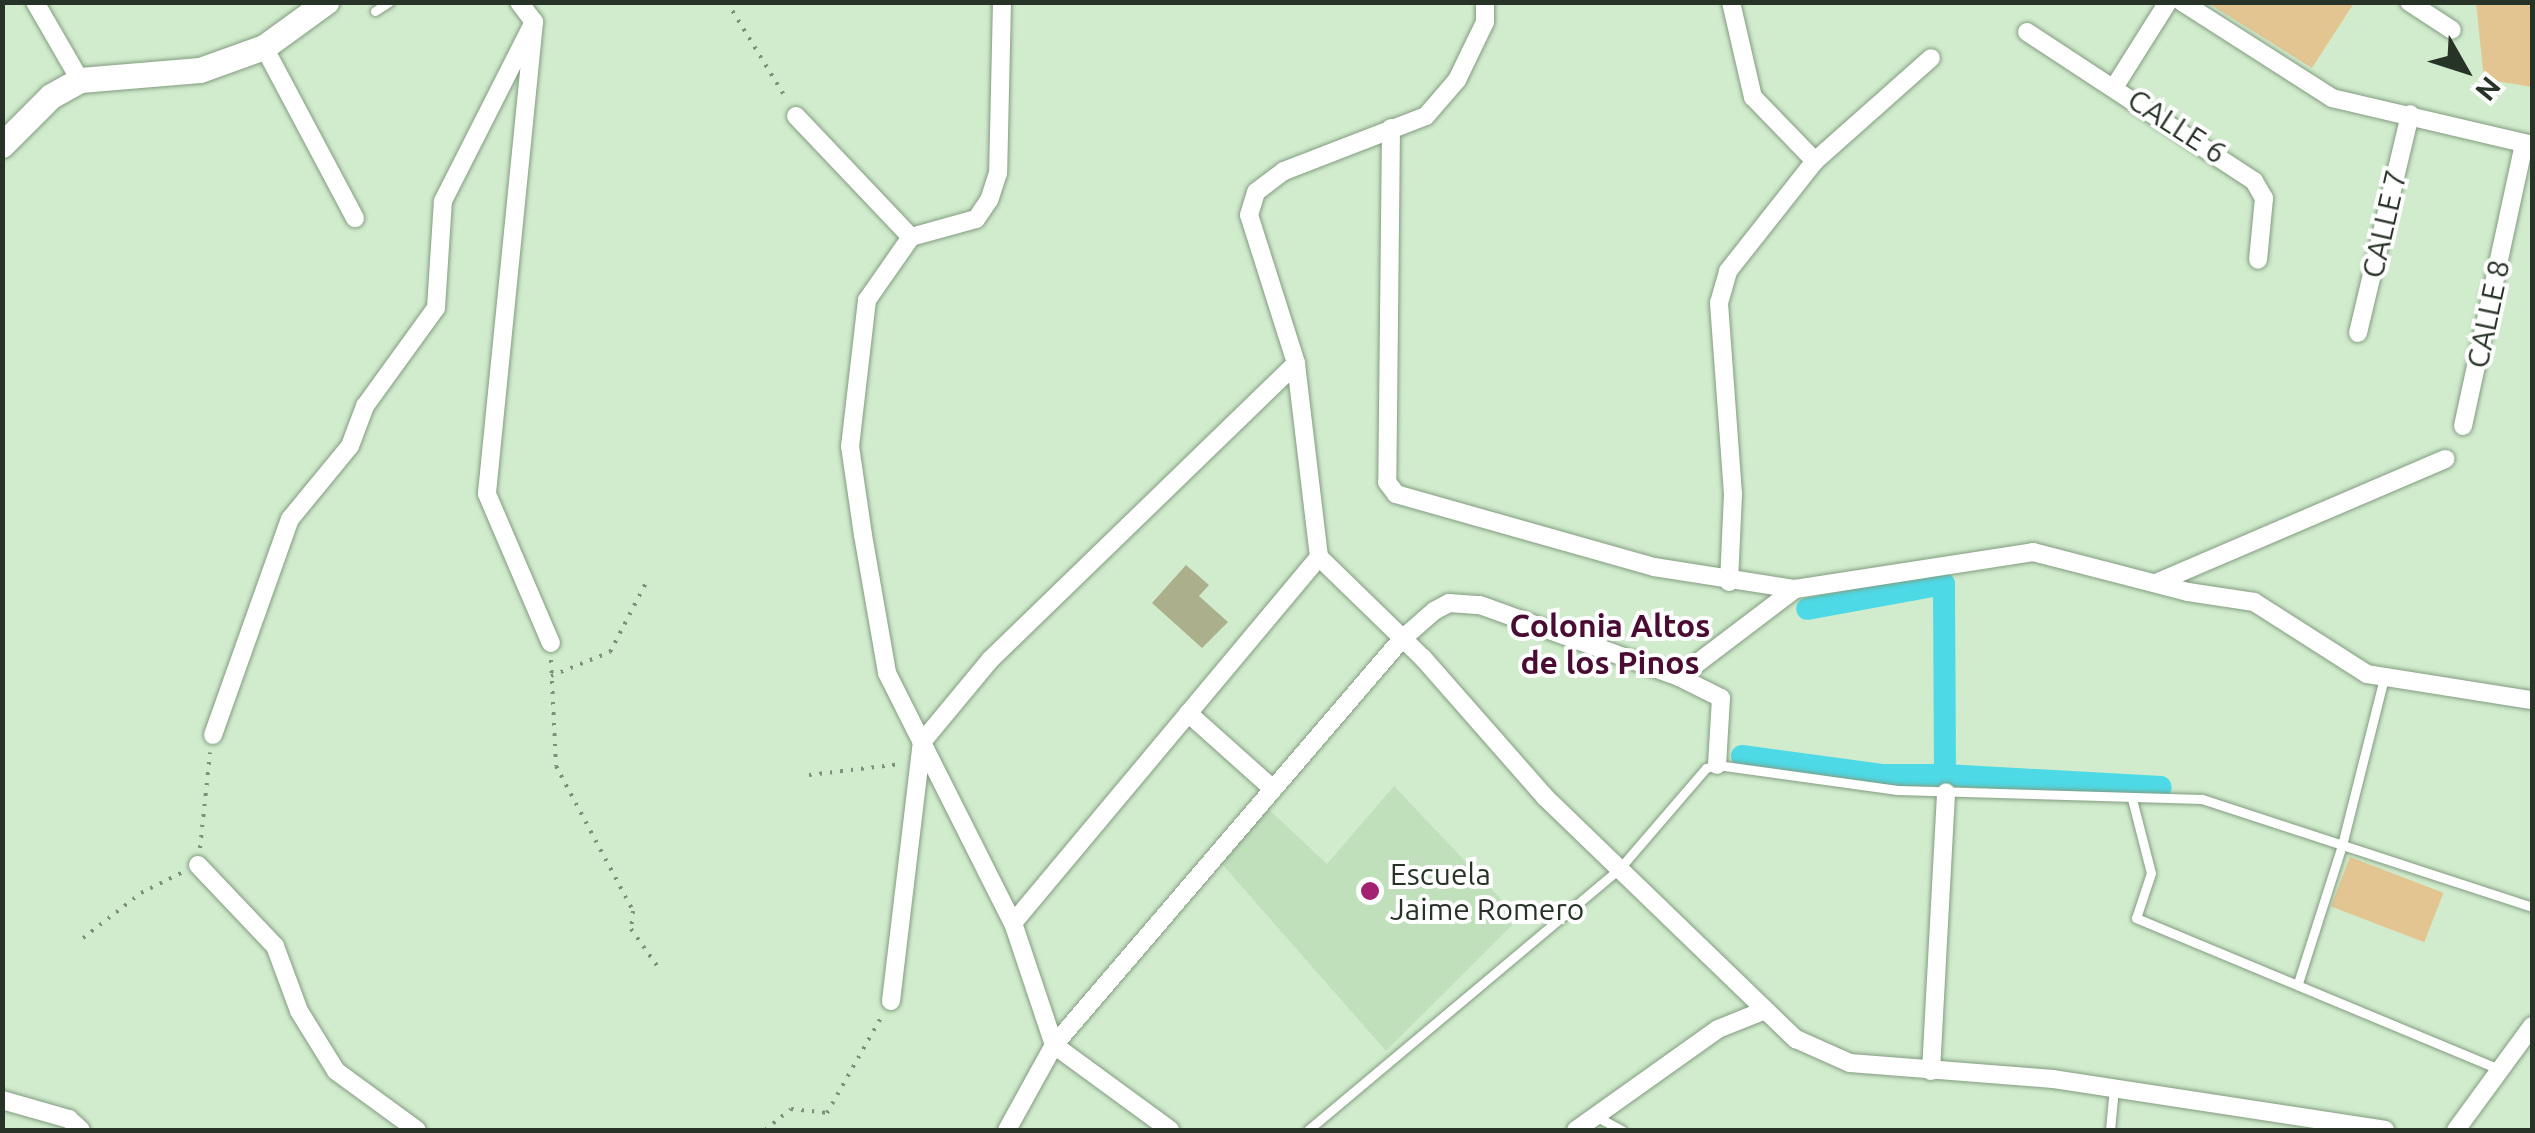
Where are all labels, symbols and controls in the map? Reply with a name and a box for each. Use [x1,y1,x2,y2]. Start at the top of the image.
north arrow [2415,20,2515,120]
text: N [2470,71,2507,107]
street label: CALLE 6 [2121,81,2233,171]
street label: CALLE 7 [2354,166,2414,282]
street label: CALLE 8 [2459,257,2517,371]
district label: Colonia Altos de los Pinos [1510,607,1710,682]
place label: Escuela Jaime Romero [1390,856,1584,926]
marker: Escuela Jaime Romero [1359,880,1381,902]

